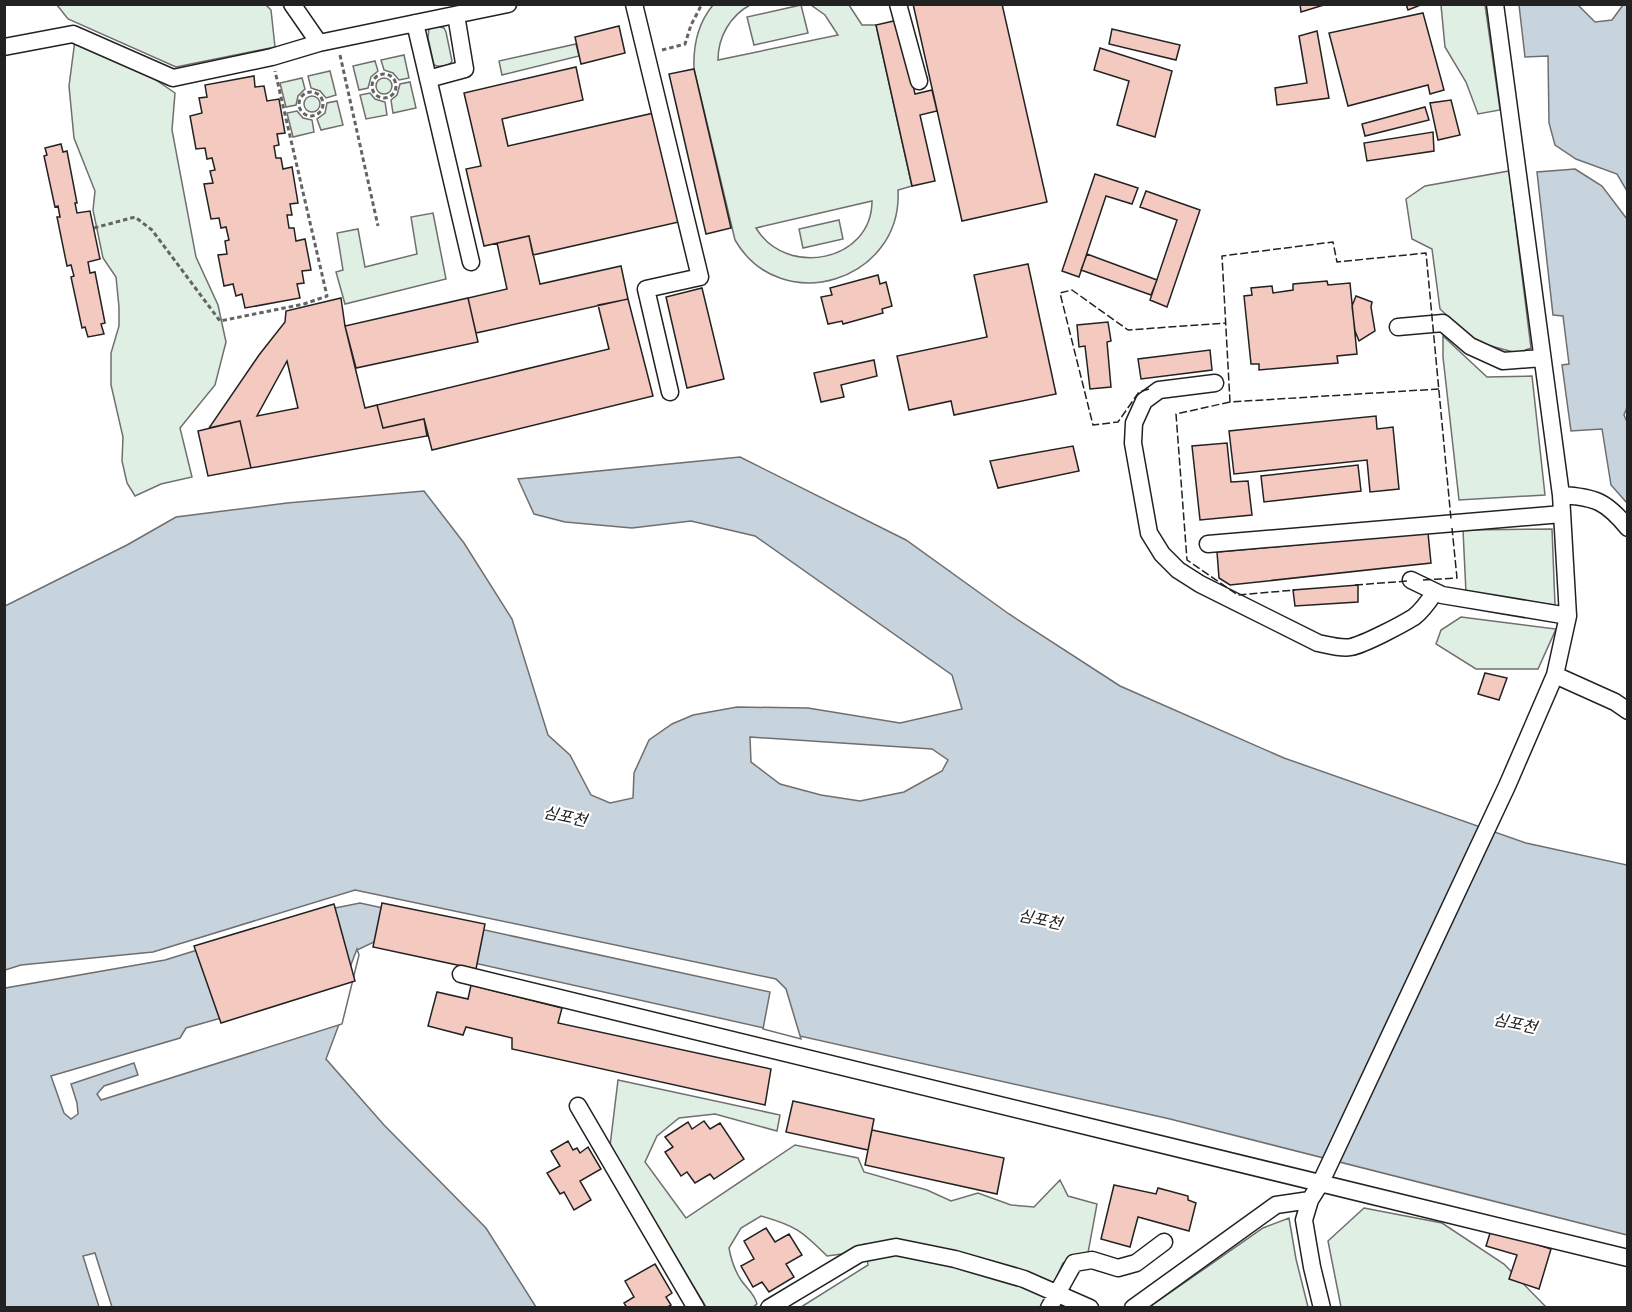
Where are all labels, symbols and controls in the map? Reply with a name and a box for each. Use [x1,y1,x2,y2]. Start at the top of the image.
water label: 심포천 [541,802,591,831]
water label: 심포천 [1016,905,1066,934]
water label: 심포천 [1491,1009,1541,1038]

